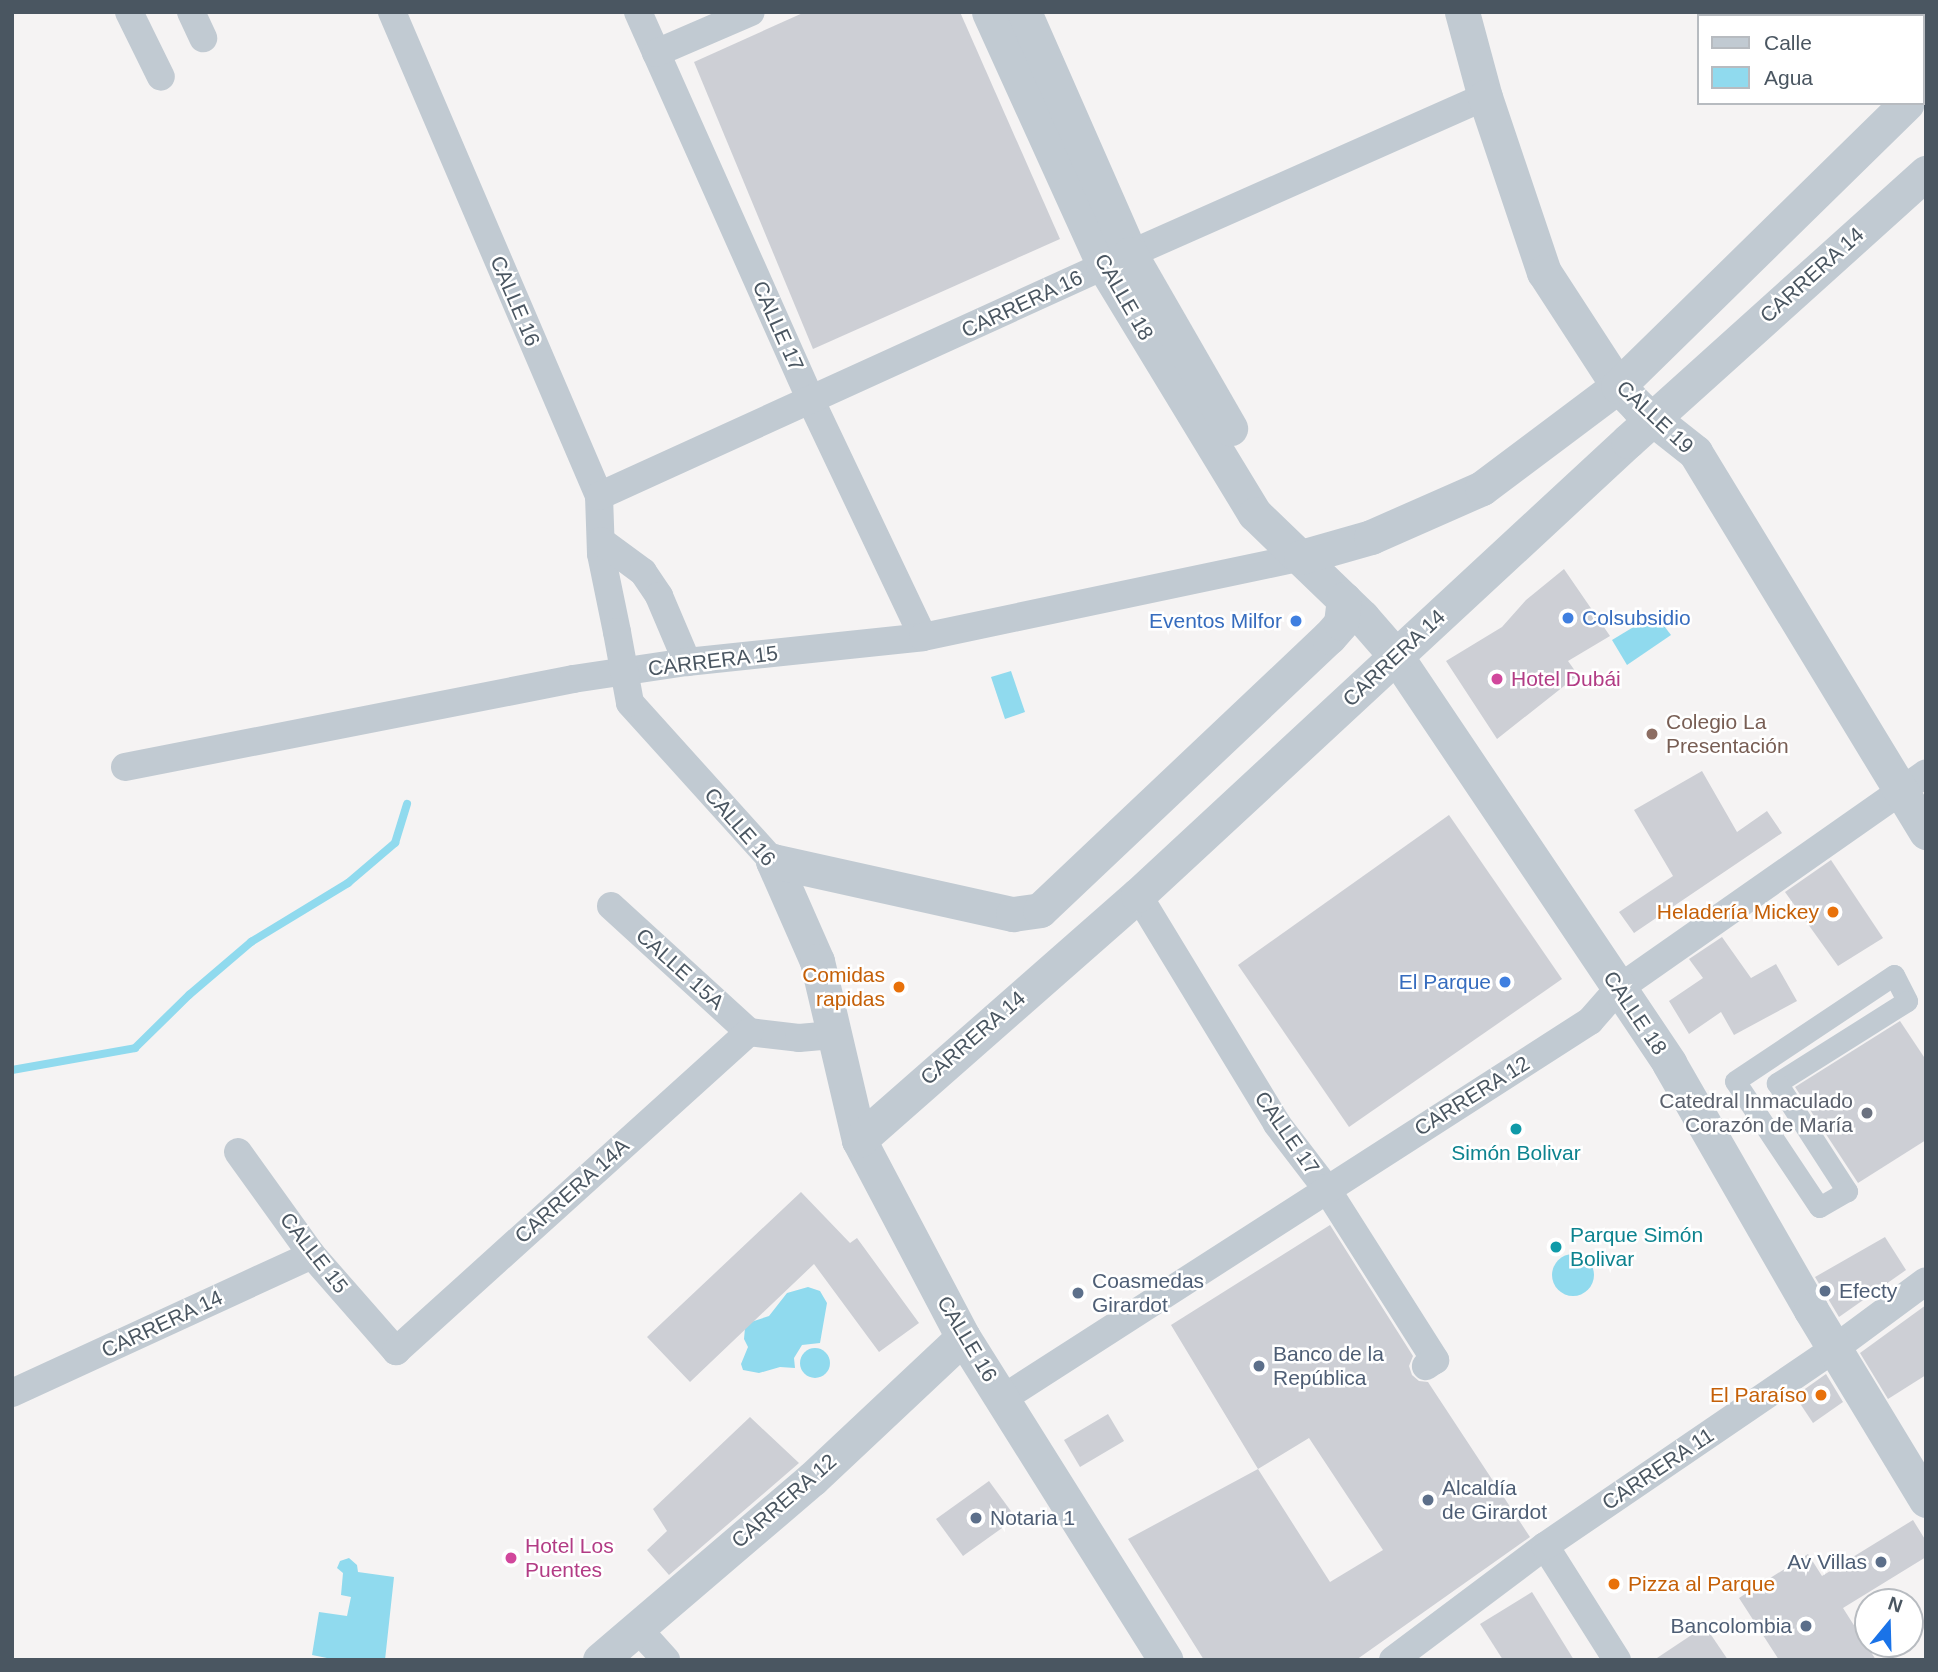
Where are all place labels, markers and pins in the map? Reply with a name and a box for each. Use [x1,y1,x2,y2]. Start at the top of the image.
place label: Colsubsidio [1582,605,1691,631]
place label: Eventos Milfor [1149,608,1282,634]
marker: Colsubsidio [1560,610,1576,626]
marker: Eventos Milfor [1288,613,1304,629]
place label: Hotel Dubái [1511,666,1621,692]
marker: Hotel Dubái [1489,671,1505,687]
place label: Colegio La Presentación [1666,709,1789,759]
marker: Colegio La Presentación [1644,726,1660,742]
place label: Heladería Mickey [1657,899,1819,925]
marker: Heladería Mickey [1825,904,1841,920]
place label: Comidas rapidas [802,962,885,1012]
place label: El Parque [1399,969,1491,995]
marker: El Parque [1497,974,1513,990]
marker: Comidas rapidas [891,979,907,995]
place label: Catedral Inmaculado Corazón de María [1659,1088,1853,1138]
marker: Catedral Inmaculado Corazón de María [1859,1105,1875,1121]
marker: Simón Bolivar [1508,1121,1524,1137]
place label: Simón Bolivar [1451,1140,1581,1166]
place label: Parque Simón Bolivar [1570,1222,1703,1272]
marker: Parque Simón Bolivar [1548,1239,1564,1255]
place label: Coasmedas Girardot [1092,1268,1204,1318]
place label: Efecty [1839,1278,1897,1304]
marker: Efecty [1817,1283,1833,1299]
marker: Coasmedas Girardot [1070,1285,1086,1301]
place label: Banco de la República [1273,1341,1384,1391]
marker: Banco de la República [1251,1358,1267,1374]
place label: El Paraíso [1710,1382,1807,1408]
marker: El Paraíso [1813,1387,1829,1403]
place label: Alcaldía de Girardot [1442,1475,1547,1525]
marker: Alcaldía de Girardot [1420,1492,1436,1508]
place label: Notaria 1 [990,1505,1075,1531]
marker: Notaria 1 [968,1510,984,1526]
place label: Hotel Los Puentes [525,1533,614,1583]
place label: Av Villas [1787,1549,1867,1575]
marker: Hotel Los Puentes [503,1550,519,1566]
marker: Av Villas [1873,1554,1889,1570]
place label: Pizza al Parque [1628,1571,1775,1597]
marker: Pizza al Parque [1606,1576,1622,1592]
place label: Bancolombia [1671,1613,1792,1639]
marker: Bancolombia [1798,1618,1814,1634]

